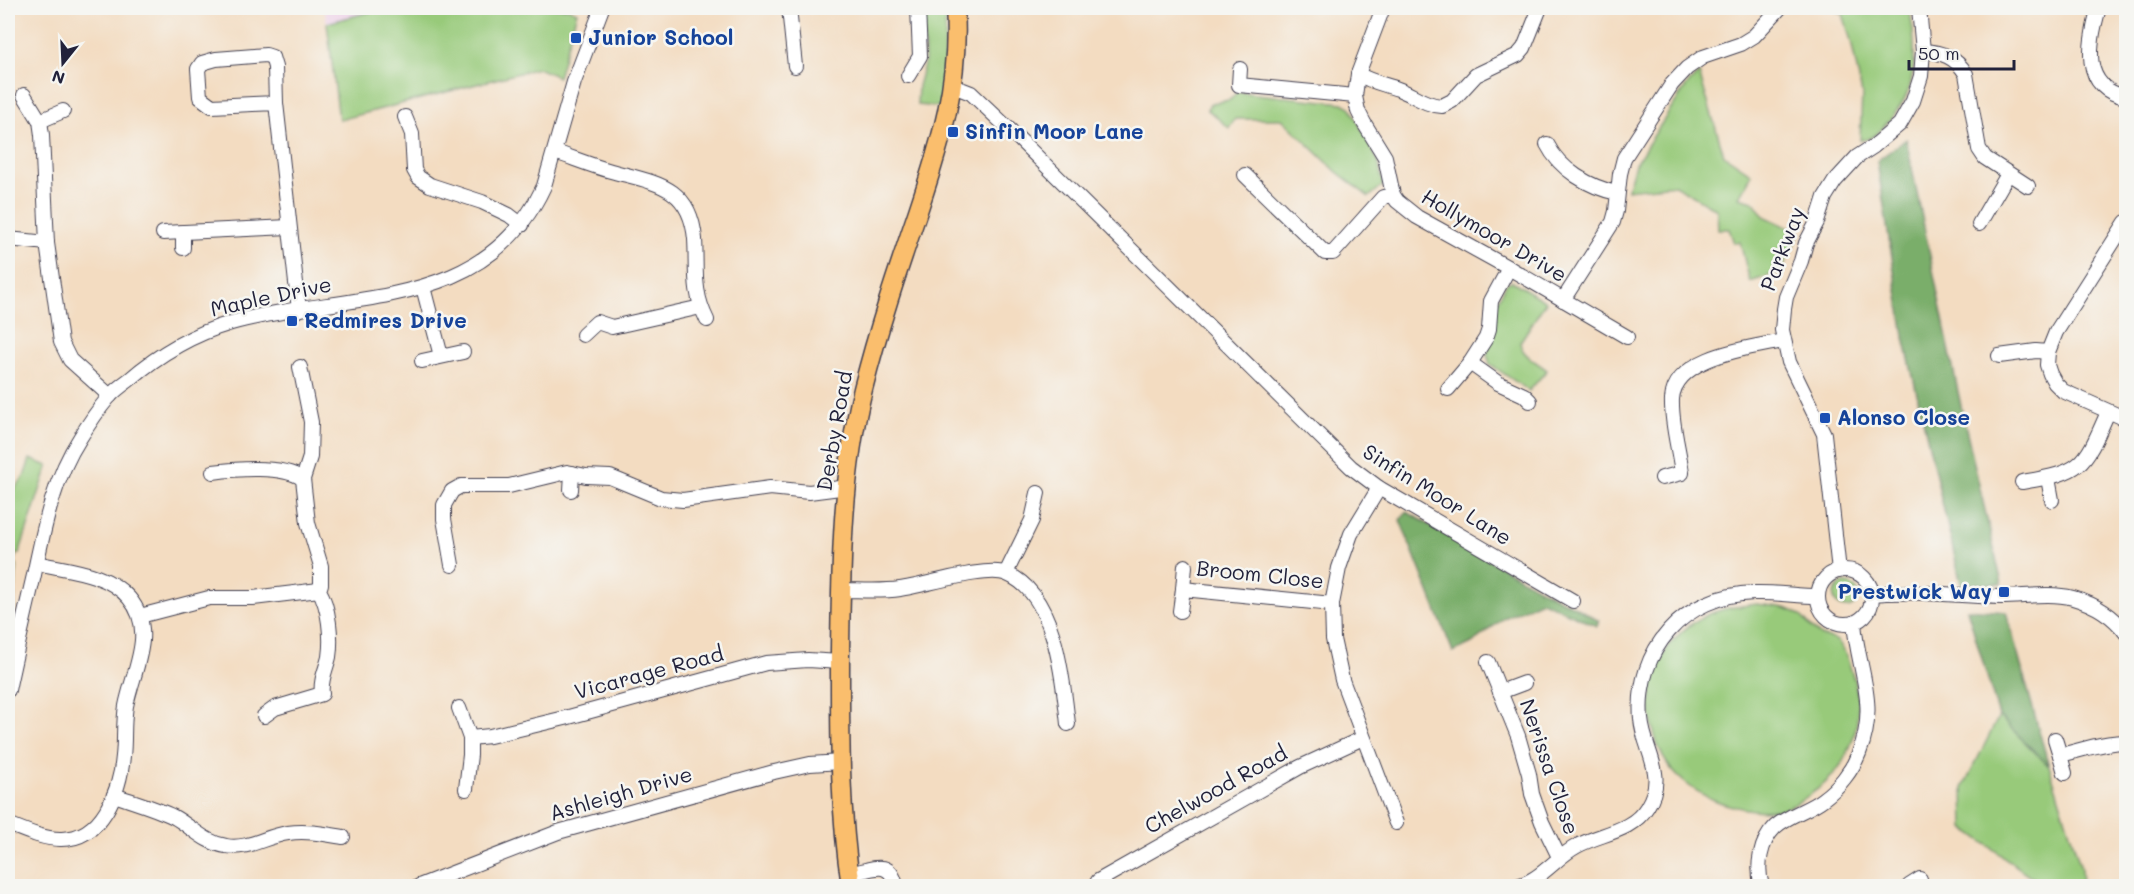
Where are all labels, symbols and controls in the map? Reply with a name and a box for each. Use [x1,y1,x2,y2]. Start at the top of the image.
place label: Junior School [588,23,733,50]
marker: Junior School [569,31,583,45]
north arrow [33,33,93,93]
scale bar [1909,33,2014,71]
text: 50 m [1918,41,1960,65]
text: N [49,66,67,90]
place label: Sinfin Moor Lane [965,117,1144,144]
marker: Sinfin Moor Lane [946,125,960,139]
street label: Hollymoor Drive [1417,182,1572,287]
street label: Parkway [1753,203,1810,294]
street label: Maple Drive [208,270,334,322]
place label: Redmires Drive [304,306,467,333]
marker: Redmires Drive [285,314,299,328]
street label: Derby Road [810,369,857,493]
place label: Alonso Close [1837,403,1970,430]
marker: Alonso Close [1818,411,1832,425]
street label: Sinfin Moor Lane [1358,437,1517,550]
street label: Broom Close [1195,553,1325,594]
place label: Prestwick Way [1837,577,1992,605]
marker: Prestwick Way [1997,585,2011,599]
street label: Vicarage Road [571,639,726,704]
street label: Nerissa Close [1515,695,1586,838]
street label: Chelwood Road [1139,738,1291,839]
street label: Ashleigh Drive [546,759,695,826]

